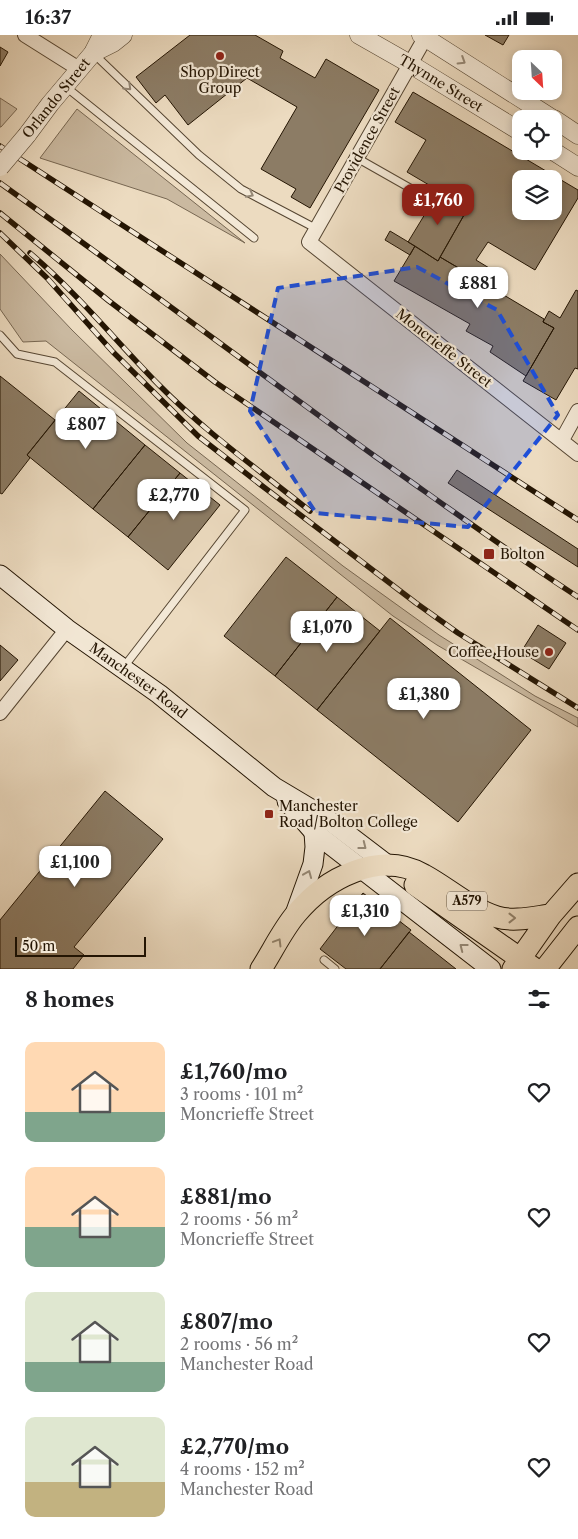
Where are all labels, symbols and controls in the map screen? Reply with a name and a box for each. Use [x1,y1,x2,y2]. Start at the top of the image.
text: 16:37 [25,6,71,29]
marker: Shop Direct Group [214,50,226,62]
north arrow [512,50,562,100]
map controls [512,50,562,220]
street label: Thynne Street [396,51,486,116]
street label: Orlando Street [18,54,94,142]
one-way arrow [457,55,466,64]
place label: Shop Direct Group [180,63,260,97]
one-way arrow [122,81,131,90]
street label: Providence Street [330,84,404,196]
button: locate [512,110,562,160]
button: layers [512,170,562,220]
pin: £1,760 [397,183,479,226]
one-way arrow [244,188,253,198]
text: £1,760 [413,190,463,210]
pin: £881 [448,267,508,309]
text: £881 [459,273,497,293]
street label: Moncrieffe Street [392,305,496,391]
pin: £807 [56,407,116,450]
text: £807 [66,414,106,434]
pin: £2,770 [133,479,215,521]
text: £2,770 [148,485,200,505]
place label: Bolton [500,545,545,563]
marker: Bolton [482,547,496,561]
pin: £1,070 [286,611,368,653]
text: £1,070 [302,617,352,637]
street label: Manchester Road [86,639,191,723]
place label: Coffee House [448,643,539,661]
marker: Coffee House [543,646,555,658]
pin: £1,380 [383,677,465,720]
text: £1,380 [398,684,450,704]
place label: Manchester Road/Bolton College [279,797,418,831]
marker: Manchester Road/Bolton College [263,808,275,820]
one-way arrow [357,841,366,849]
pin: £1,100 [34,845,116,888]
text: £1,100 [50,852,100,872]
one-way arrow [302,870,313,879]
road number: A579 [447,891,487,911]
pin: £1,310 [324,895,406,937]
text: £1,310 [341,901,389,921]
one-way arrow [508,913,516,923]
scale bar [15,934,146,957]
text: 50 m [22,937,55,955]
one-way arrow [272,938,281,947]
one-way arrow [459,944,469,953]
icon: filters [525,985,553,1013]
text: 8 homes [25,987,114,1012]
text: £1,760/mo [180,1059,287,1084]
icon: home [65,1062,125,1122]
icon: heart [525,1078,553,1106]
text: 3 rooms · 101 m² [180,1084,303,1104]
text: Moncrieffe Street [180,1104,314,1124]
text: £881/mo [180,1184,272,1209]
icon: home [65,1187,125,1247]
icon: heart [525,1203,553,1231]
text: 2 rooms · 56 m² [180,1209,298,1229]
text: Moncrieffe Street [180,1229,314,1249]
text: £807/mo [180,1309,273,1334]
icon: home [65,1312,125,1372]
icon: heart [525,1328,553,1356]
text: 2 rooms · 56 m² [180,1334,298,1354]
text: Manchester Road [180,1354,314,1374]
text: £2,770/mo [180,1434,289,1459]
icon: home [65,1437,125,1497]
icon: heart [525,1453,553,1481]
text: 4 rooms · 152 m² [180,1459,305,1479]
text: Manchester Road [180,1479,314,1499]

